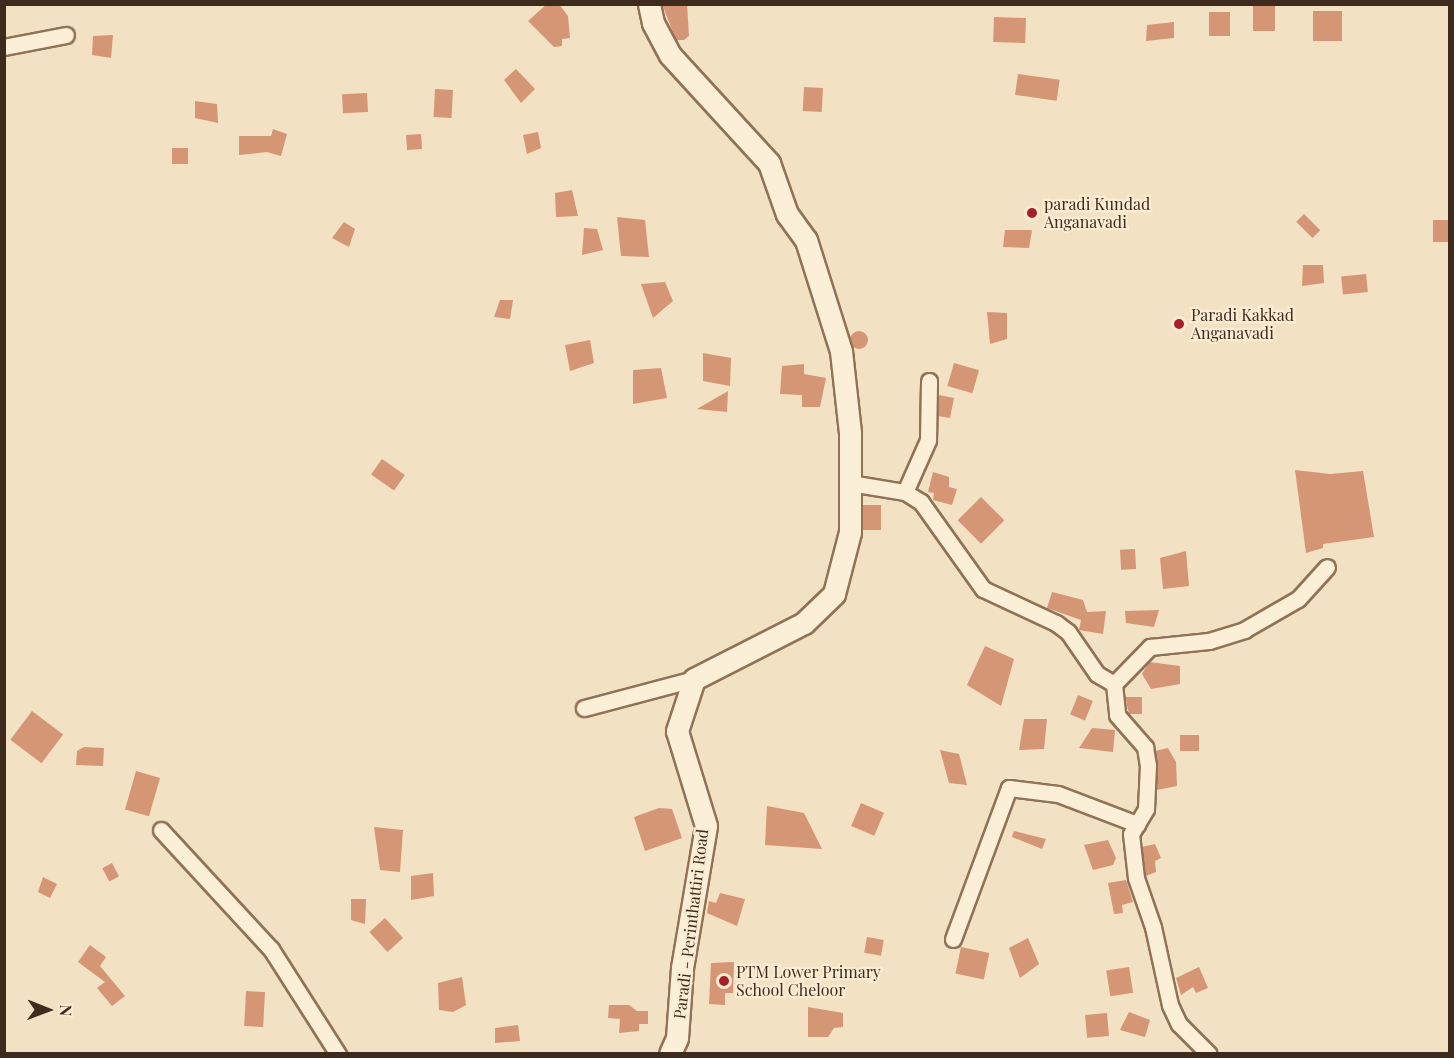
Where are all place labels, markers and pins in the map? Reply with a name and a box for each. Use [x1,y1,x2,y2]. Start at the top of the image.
place label: paradi Kundad Anganavadi [1044,194,1150,232]
marker: paradi Kundad Anganavadi [1025,206,1039,220]
place label: Paradi Kakkad Anganavadi [1191,305,1294,343]
marker: Paradi Kakkad Anganavadi [1172,317,1186,331]
place label: PTM Lower Primary School Cheloor [736,962,881,1000]
marker: PTM Lower Primary School Cheloor [717,974,731,988]

